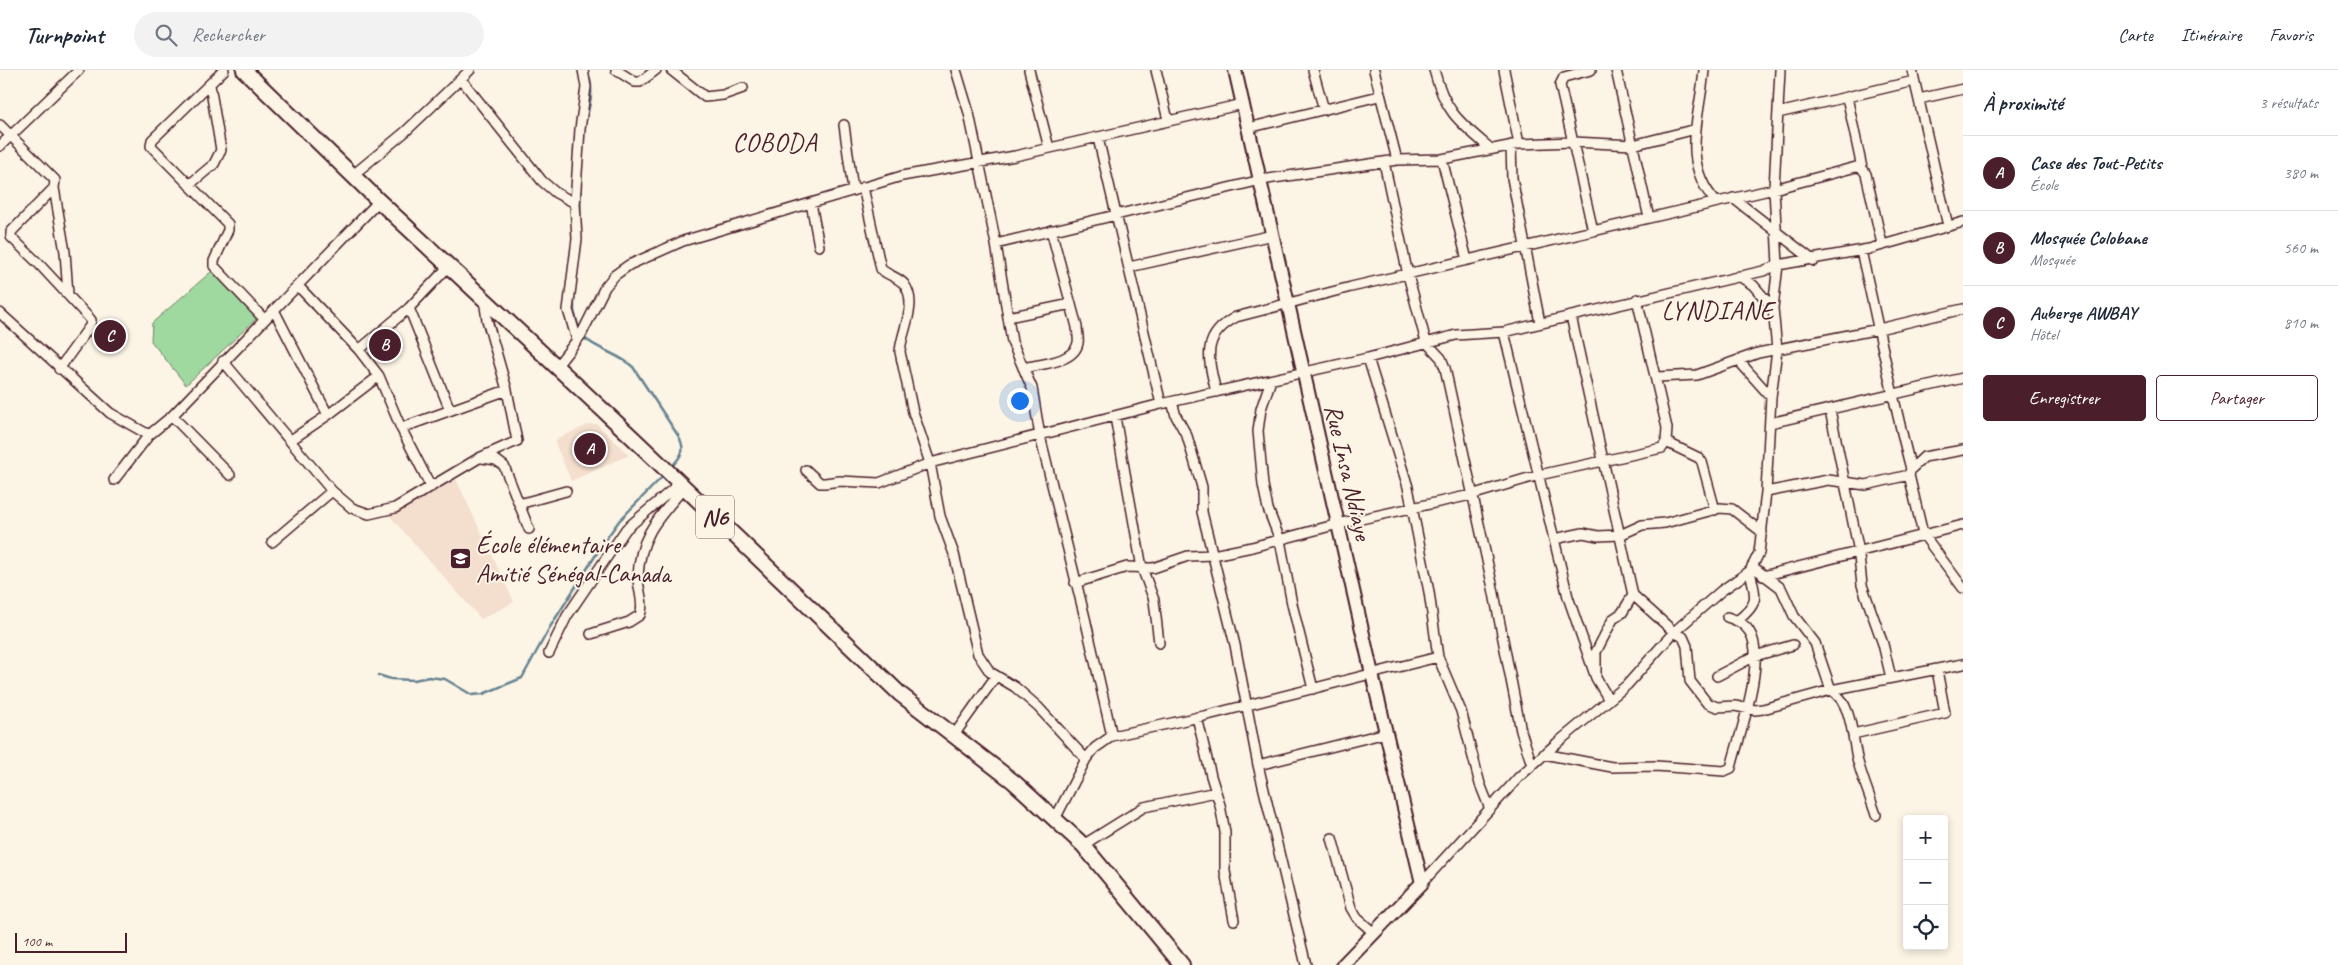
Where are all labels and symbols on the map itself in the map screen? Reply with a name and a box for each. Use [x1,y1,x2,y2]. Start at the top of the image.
district label: COBODA [733,126,818,159]
district label: LYNDIANE [1661,294,1777,327]
pin: C [94,317,126,355]
pin: B [369,326,401,364]
your location [1007,388,1033,414]
street label: Rue Insa Ndiaye [1317,401,1380,545]
pin: A [574,430,606,468]
road number: N6 [696,496,734,538]
place label: École élémentaire Amitié Sénégal-Canada [476,529,673,590]
school or university icon: École élémentaire Amitié Sénégal-Canada [448,546,472,570]
scale bar [15,930,128,953]

